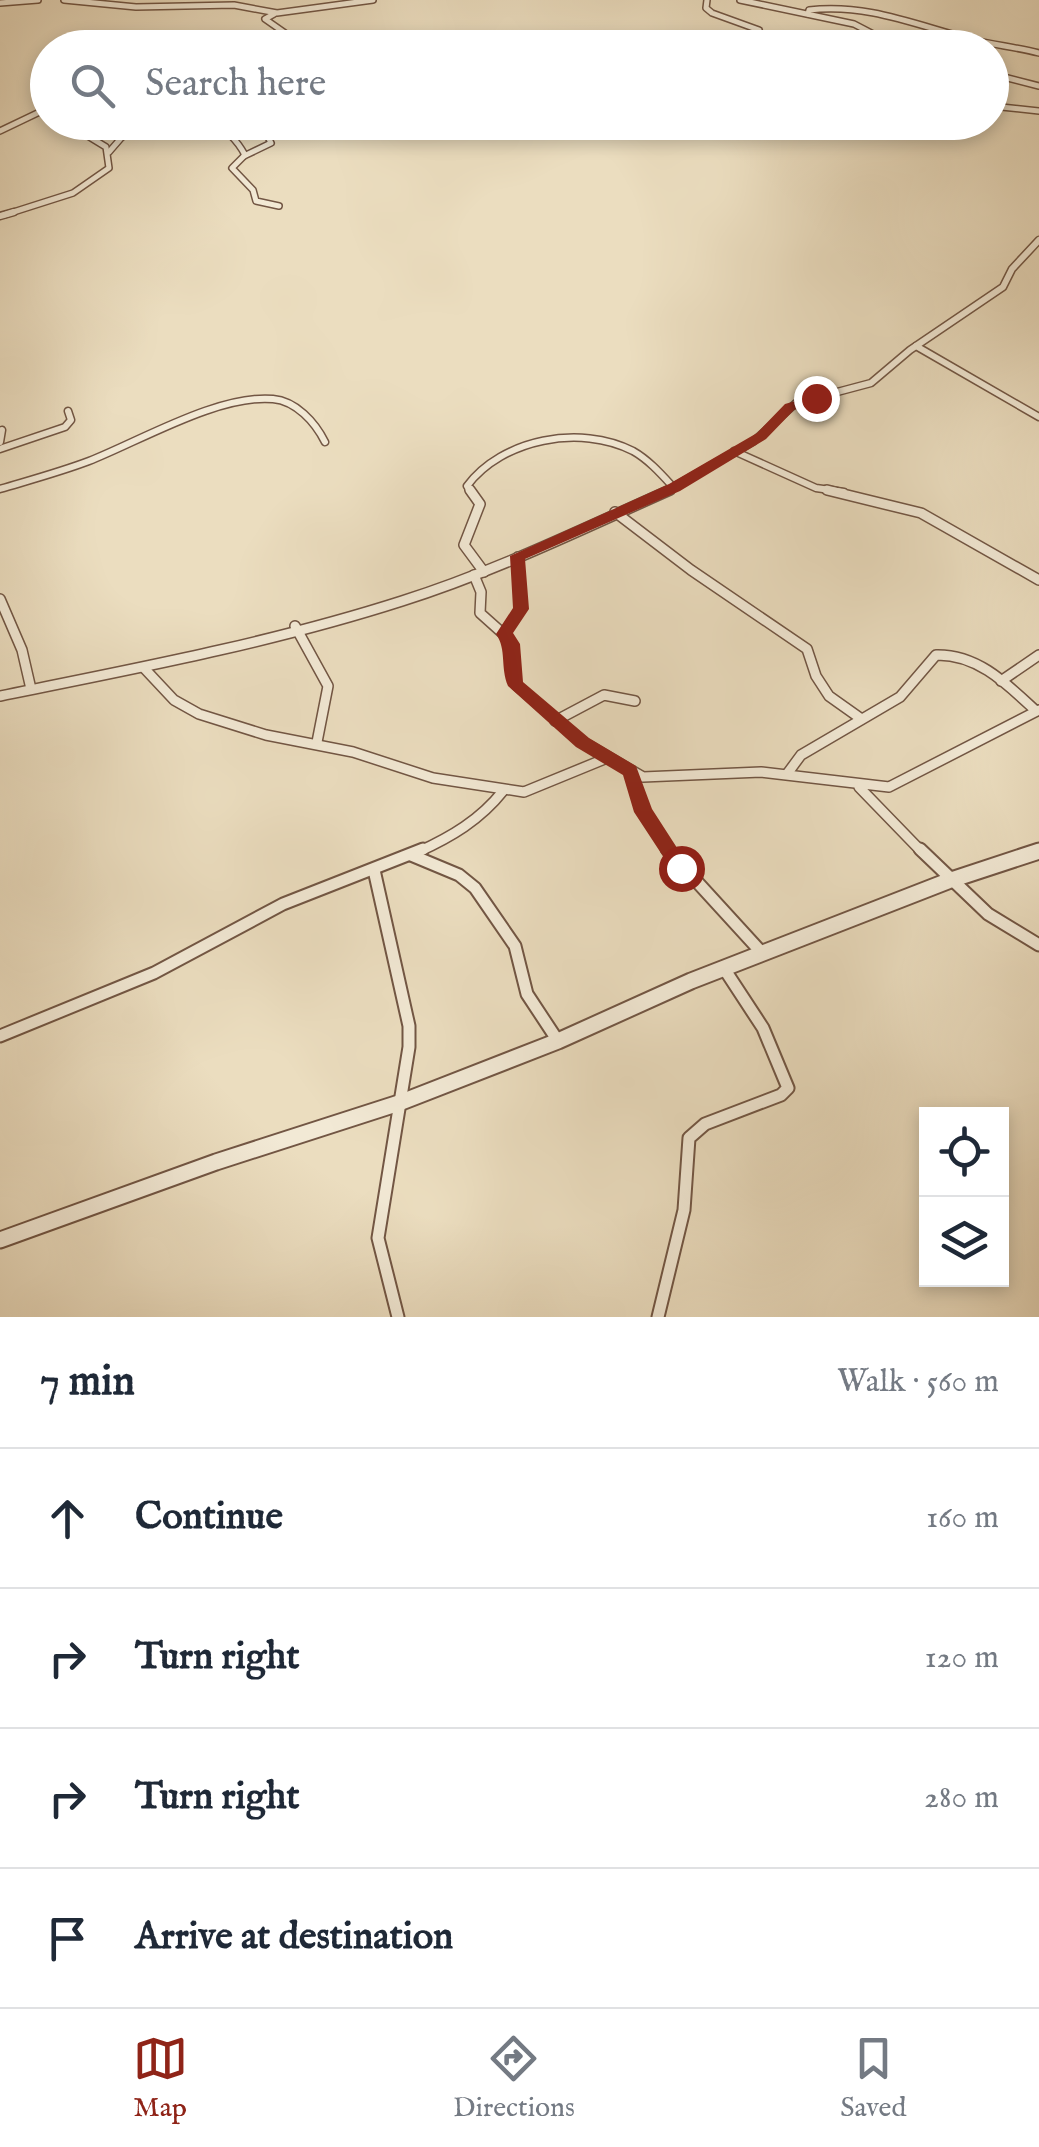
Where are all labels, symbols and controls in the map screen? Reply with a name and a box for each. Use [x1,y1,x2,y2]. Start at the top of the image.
search box [30,30,1009,140]
icon: search [65,58,120,113]
text: Search here [145,61,326,109]
route end [794,376,840,422]
route start [659,846,705,892]
map controls [919,1107,1009,1287]
button: locate [919,1107,1009,1197]
button: layers [919,1197,1009,1287]
text: 7 min [40,1356,135,1409]
text: Walk · 560 m [837,1362,999,1403]
icon: ahead [40,1491,95,1546]
text: Continue [135,1494,283,1542]
text: 160 m [926,1498,999,1539]
icon: right [40,1631,95,1686]
text: Turn right [135,1634,299,1682]
text: 120 m [925,1638,999,1679]
icon: right [40,1771,95,1826]
text: Turn right [135,1774,299,1822]
text: 280 m [924,1778,999,1819]
icon: arrive [40,1911,95,1966]
text: Arrive at destination [135,1914,453,1962]
tab: Map [133,2031,188,2126]
tab: Directions [453,2031,575,2126]
tab: Saved [840,2031,906,2126]

